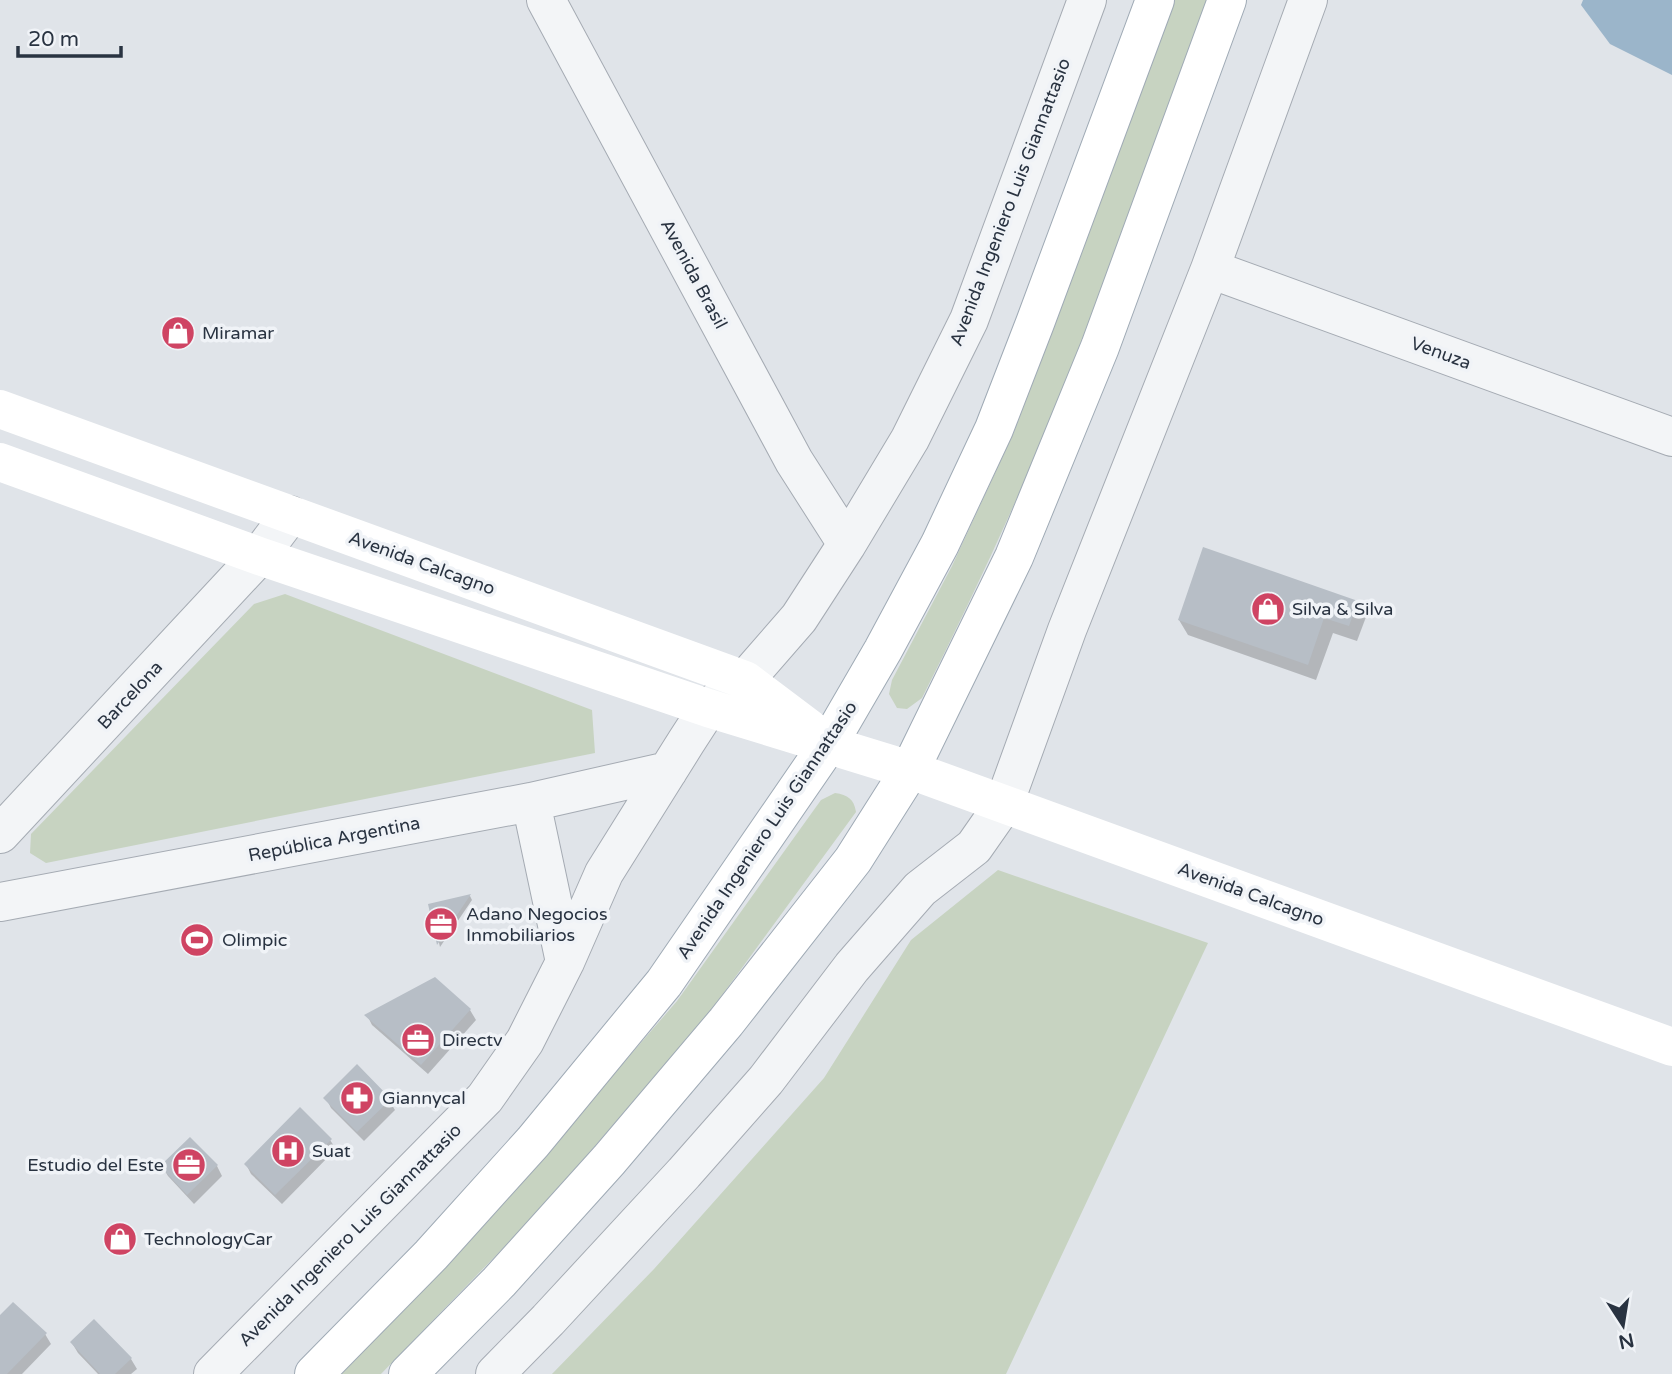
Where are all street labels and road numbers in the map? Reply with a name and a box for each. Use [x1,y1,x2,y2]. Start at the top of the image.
street label: Avenida Ingeniero Luis Giannattasio [945,55,1075,349]
street label: Avenida Brasil [656,215,732,333]
street label: Venuza [1408,332,1474,374]
street label: Avenida Calcagno [346,526,498,600]
street label: Barcelona [93,656,167,734]
street label: Avenida Ingeniero Luis Giannattasio [672,697,862,963]
street label: República Argentina [246,812,422,866]
street label: Avenida Calcagno [1175,857,1327,931]
street label: Avenida Ingeniero Luis Giannattasio [234,1119,466,1351]

